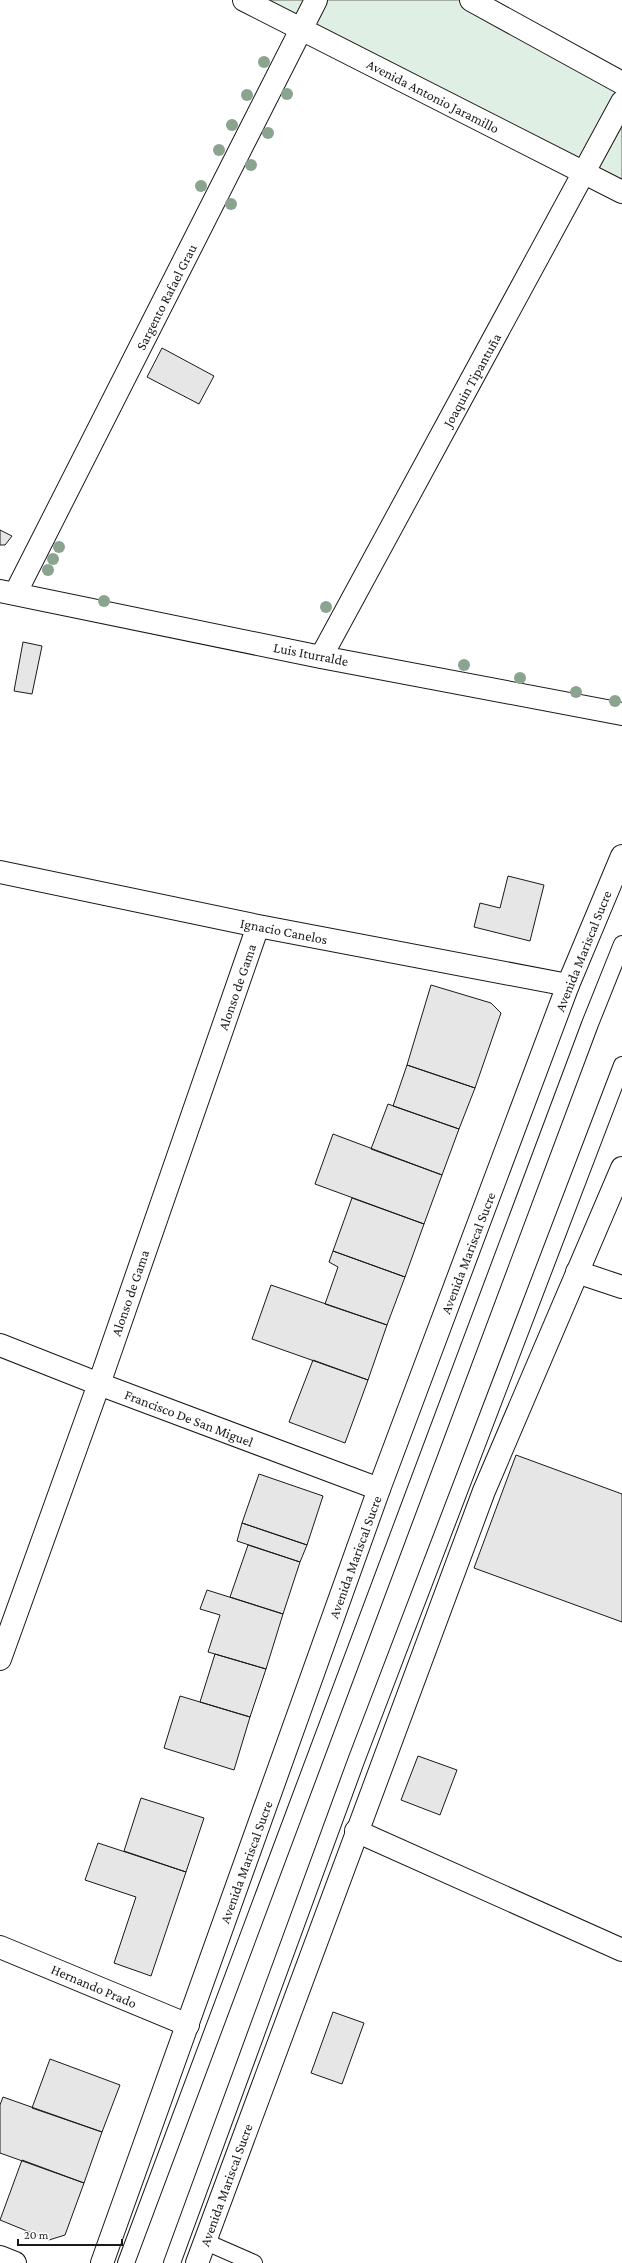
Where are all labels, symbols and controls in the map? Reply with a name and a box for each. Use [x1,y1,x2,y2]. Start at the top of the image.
street label: Avenida Antonio Jaramillo [364,56,502,136]
street label: Sargento Rafael Grau [132,241,200,353]
street label: Joaquin Tipantuña [439,330,505,431]
street label: Luis Iturralde [272,639,350,669]
street label: Avenida Mariscal Sucre [551,888,615,1014]
street label: Ignacio Canelos [239,915,329,947]
street label: Alonso de Gama [215,941,259,1032]
street label: Avenida Mariscal Sucre [437,1190,499,1316]
street label: Alonso de Gama [108,1247,152,1338]
street label: Francisco De San Miguel [122,1386,256,1450]
street label: Avenida Mariscal Sucre [325,1494,385,1620]
street label: Avenida Mariscal Sucre [216,1799,276,1925]
street label: Hernando Prado [49,1961,139,2011]
street label: Avenida Mariscal Sucre [196,2122,256,2248]
scale bar [18,2221,122,2247]
text: 20 m [24,2228,49,2242]

